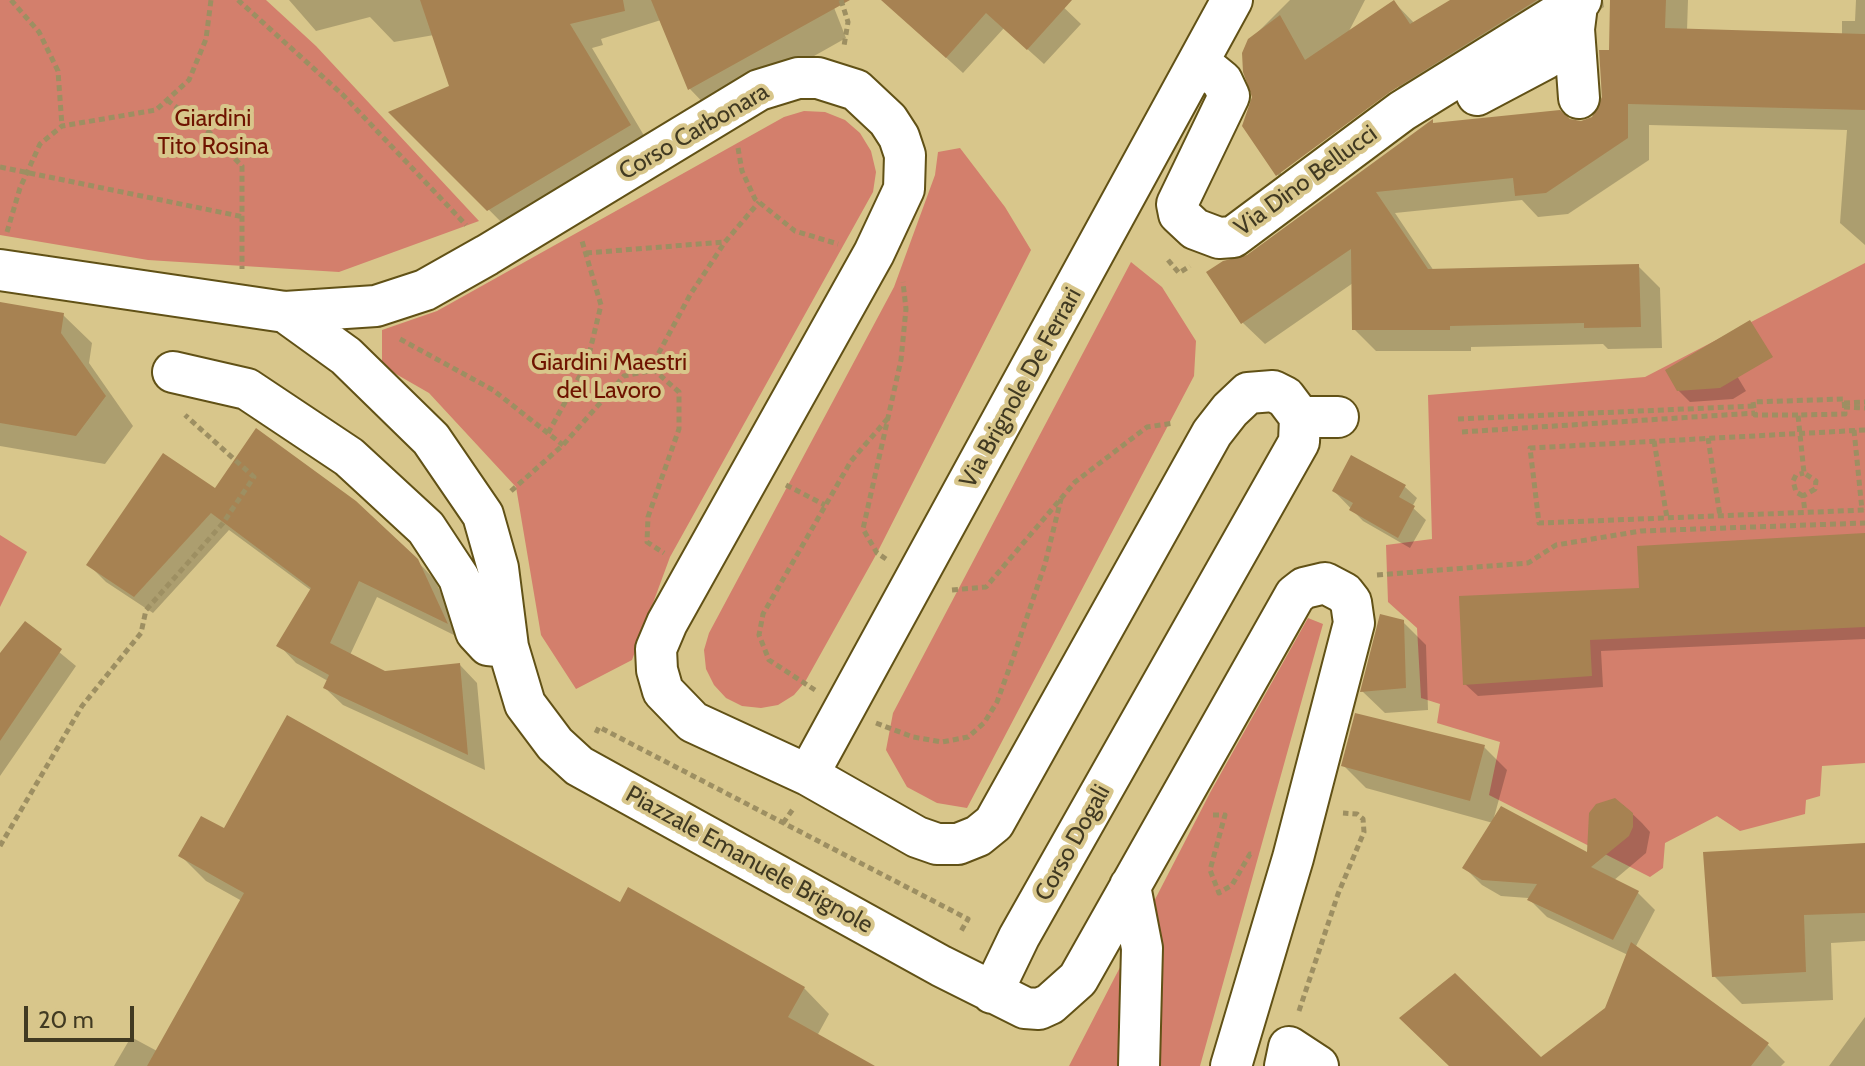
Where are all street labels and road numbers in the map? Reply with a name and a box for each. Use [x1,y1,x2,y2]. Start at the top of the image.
street label: Corso Carbonara [614,78,774,186]
street label: Via Dino Bellucci [1229,120,1383,242]
street label: Via Brignole De Ferrari [954,283,1088,493]
street label: Piazzale Emanuele Brignole [620,780,878,940]
street label: Corso Dogali [1029,780,1117,906]

